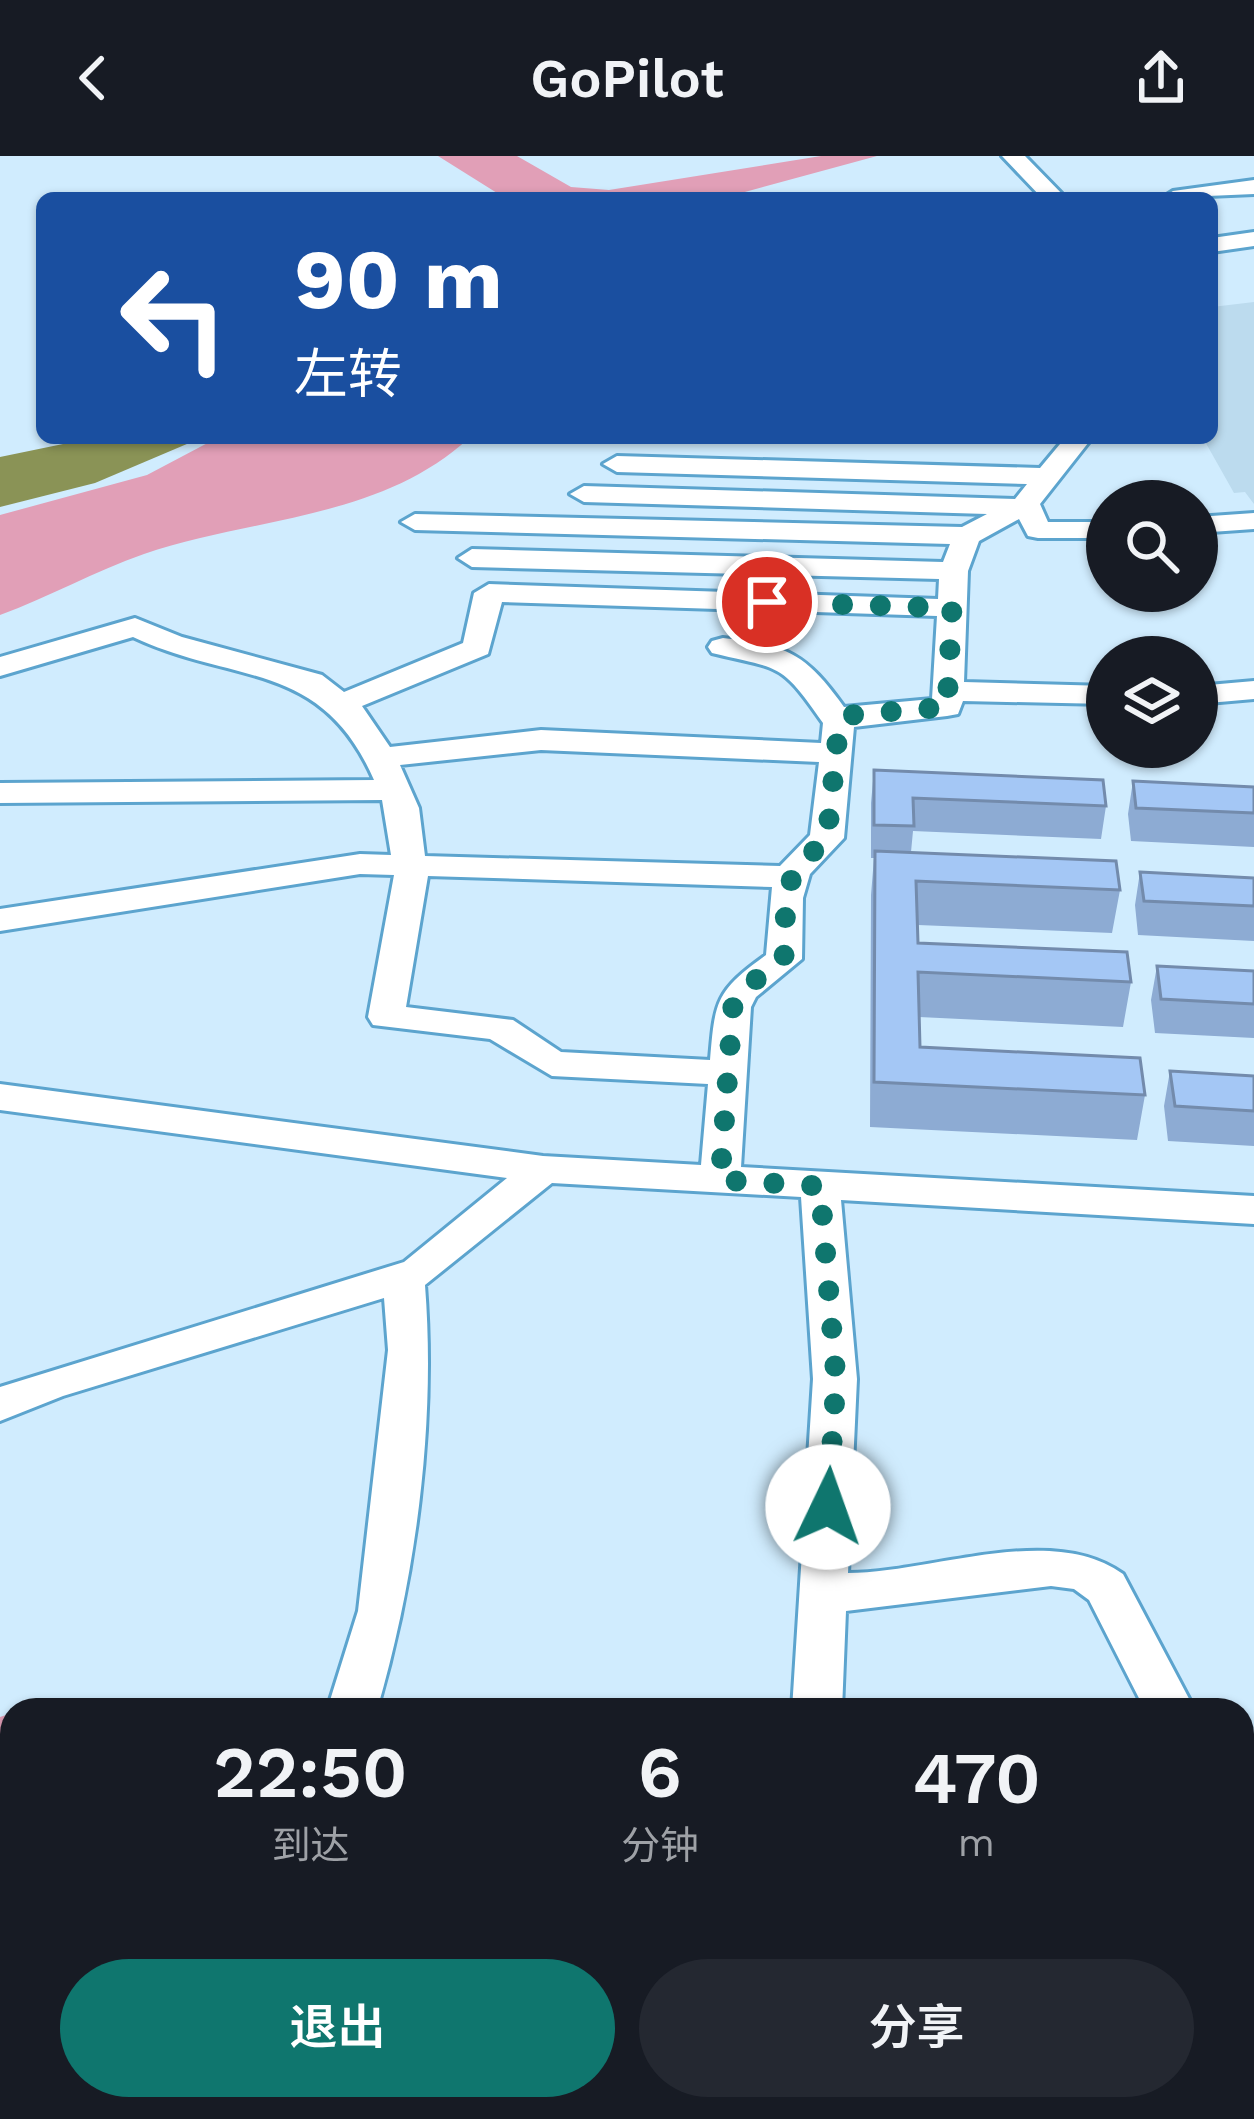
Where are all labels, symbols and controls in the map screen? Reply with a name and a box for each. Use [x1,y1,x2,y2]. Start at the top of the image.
icon: back [60,45,126,111]
icon: share [1128,45,1194,111]
text: GoPilot [530,47,724,110]
text: 90 m [294,230,503,328]
icon: left [96,240,252,396]
text: 左转 [294,343,402,406]
map controls [1086,480,1218,768]
button: search [1086,480,1218,612]
pin [716,551,818,653]
icon: arrive [734,569,800,635]
button: layers [1086,636,1218,768]
position arrow [765,1444,891,1570]
text: 22:50 [213,1730,408,1814]
text: 6 [638,1730,682,1814]
text: 470 [912,1736,1041,1820]
text: m [958,1820,995,1865]
text: 到达 [271,1823,349,1868]
text: 分钟 [621,1823,699,1868]
button: 退出 [60,1959,615,2097]
button: 分享 [639,1959,1194,2097]

